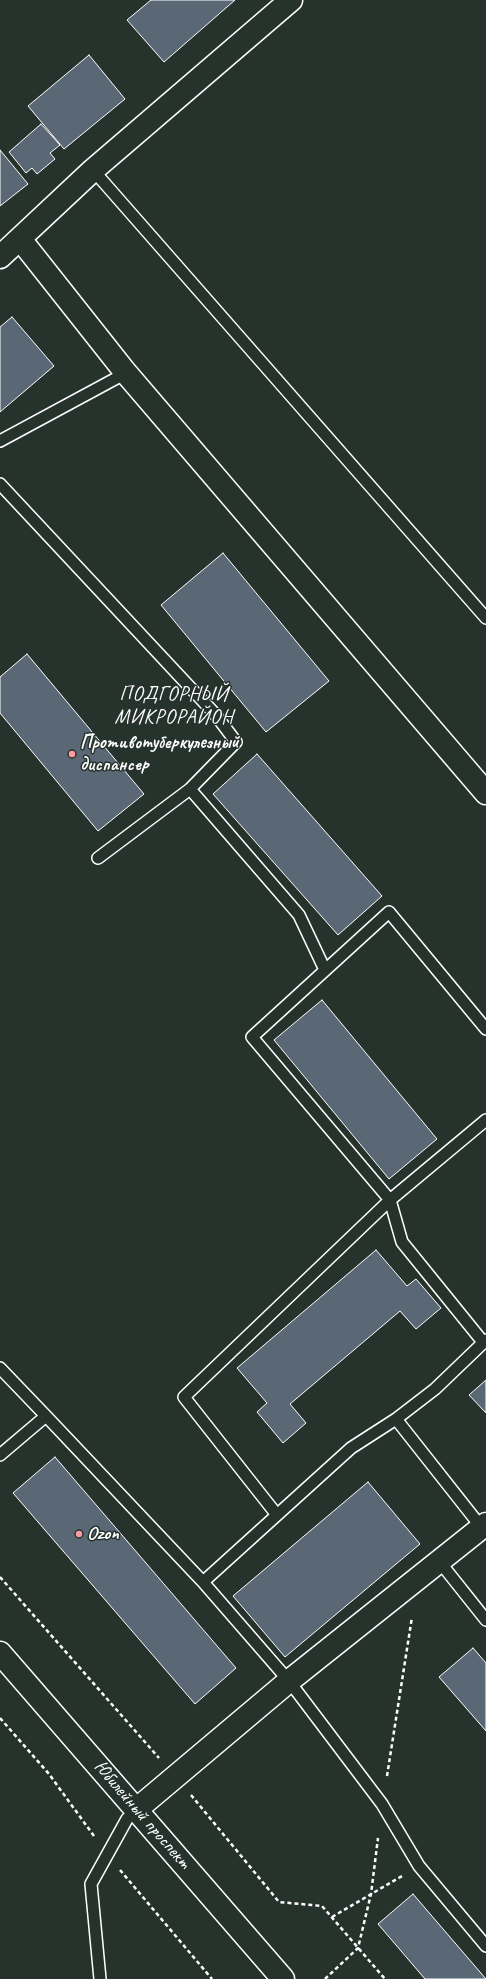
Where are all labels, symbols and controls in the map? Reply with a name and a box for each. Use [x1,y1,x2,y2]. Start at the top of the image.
district label: ПОДГОРНЫЙ МИКРОРАЙОН [114,683,234,730]
place label: Противотуберкулезный диспансер [80,732,239,776]
marker: Противотуберкулезный диспансер [67,749,77,759]
place label: Ozon [87,1523,119,1545]
marker: Ozon [74,1529,84,1539]
street label: Юбилейный проспект [89,1756,195,1874]

